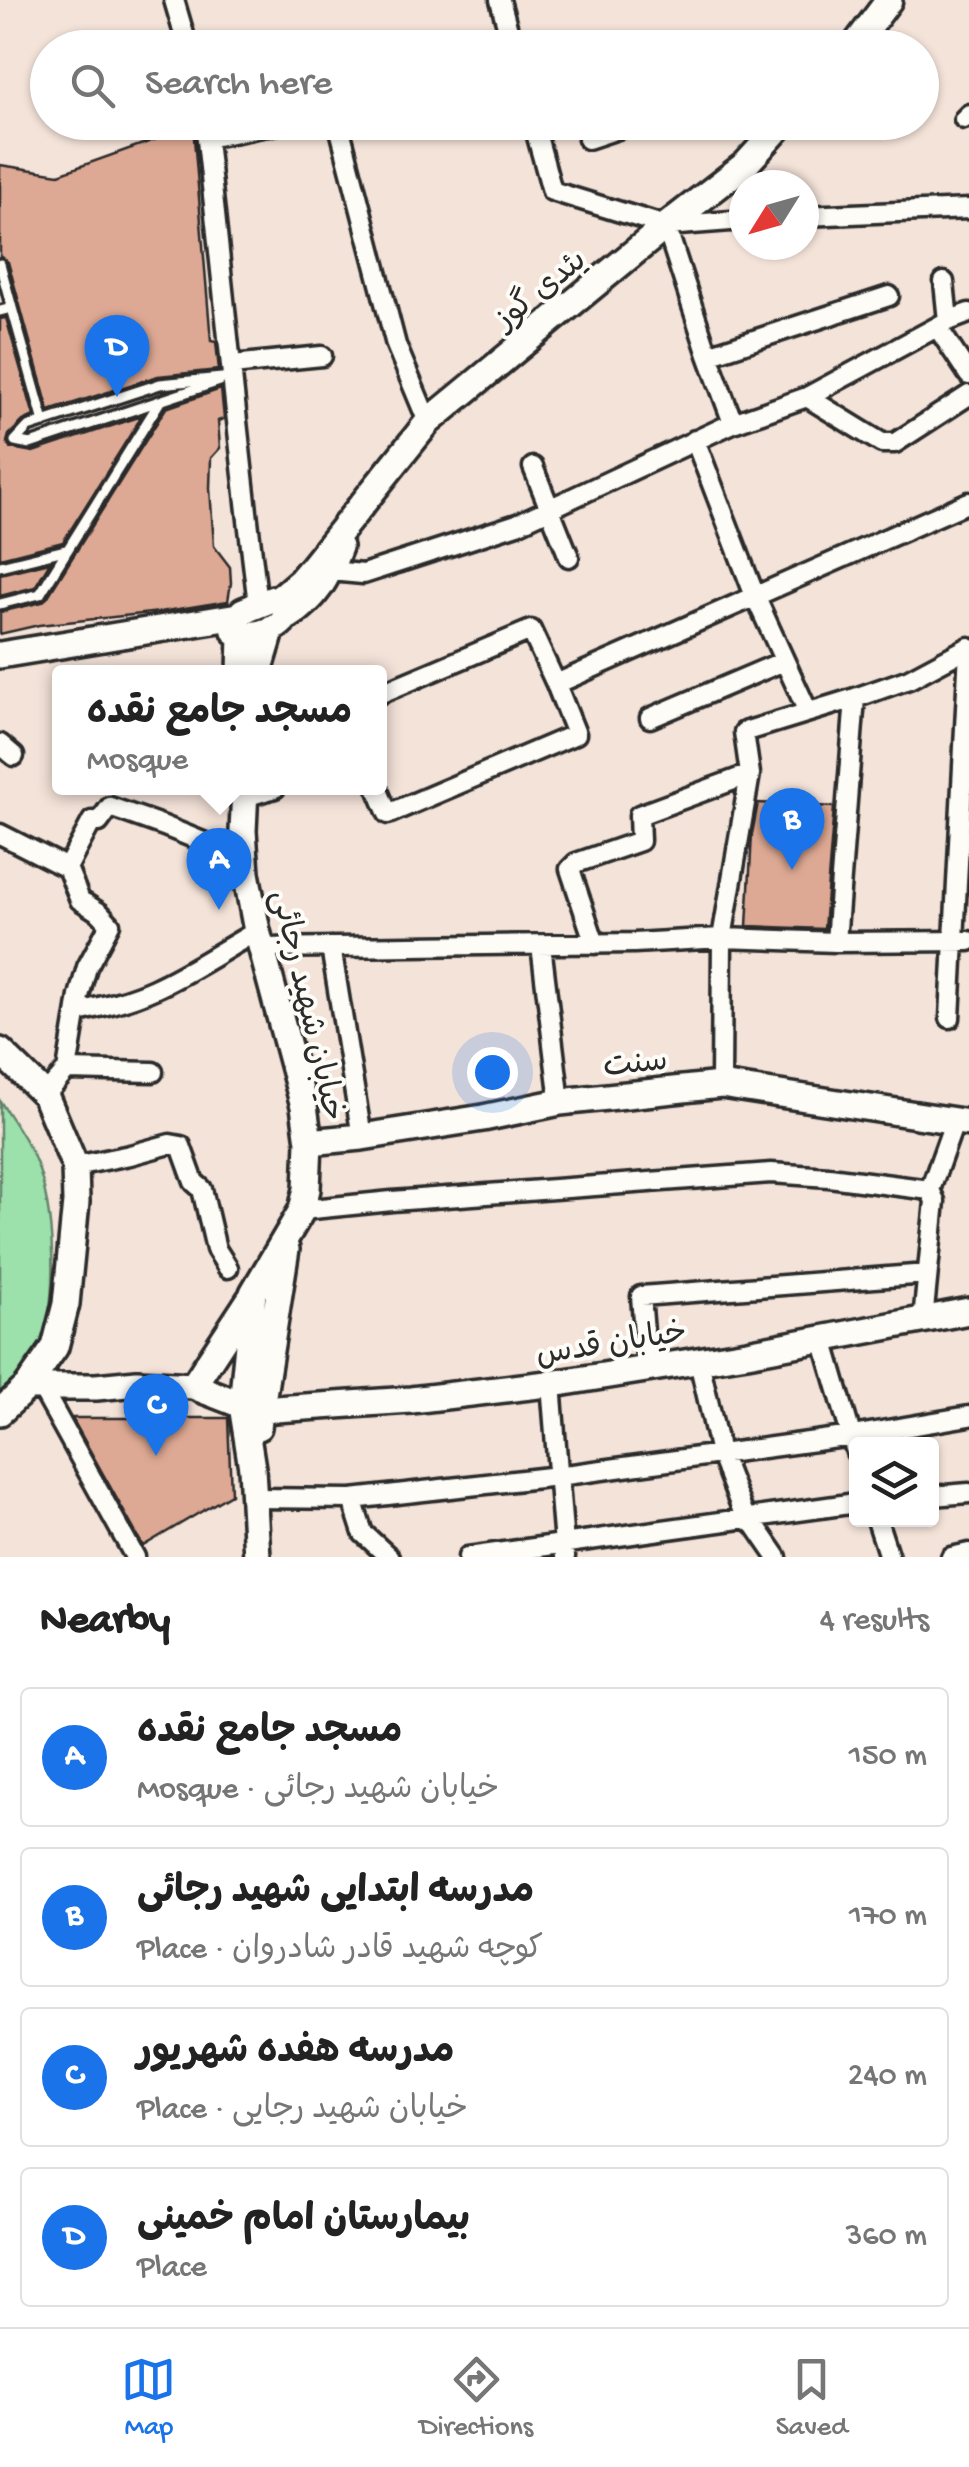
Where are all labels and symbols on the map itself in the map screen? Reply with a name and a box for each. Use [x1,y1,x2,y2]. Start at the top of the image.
north arrow [729,170,819,260]
street label: یئدی گوز [484,240,596,342]
pin: D [84,314,150,397]
pin: B [760,788,824,870]
pin: A [186,828,252,910]
street label: خیابان شهید رجائی [260,887,350,1125]
street label: سنت [601,1044,670,1088]
your location [467,1047,518,1098]
street label: خیابان قدس [534,1315,690,1377]
pin: C [124,1374,188,1456]

